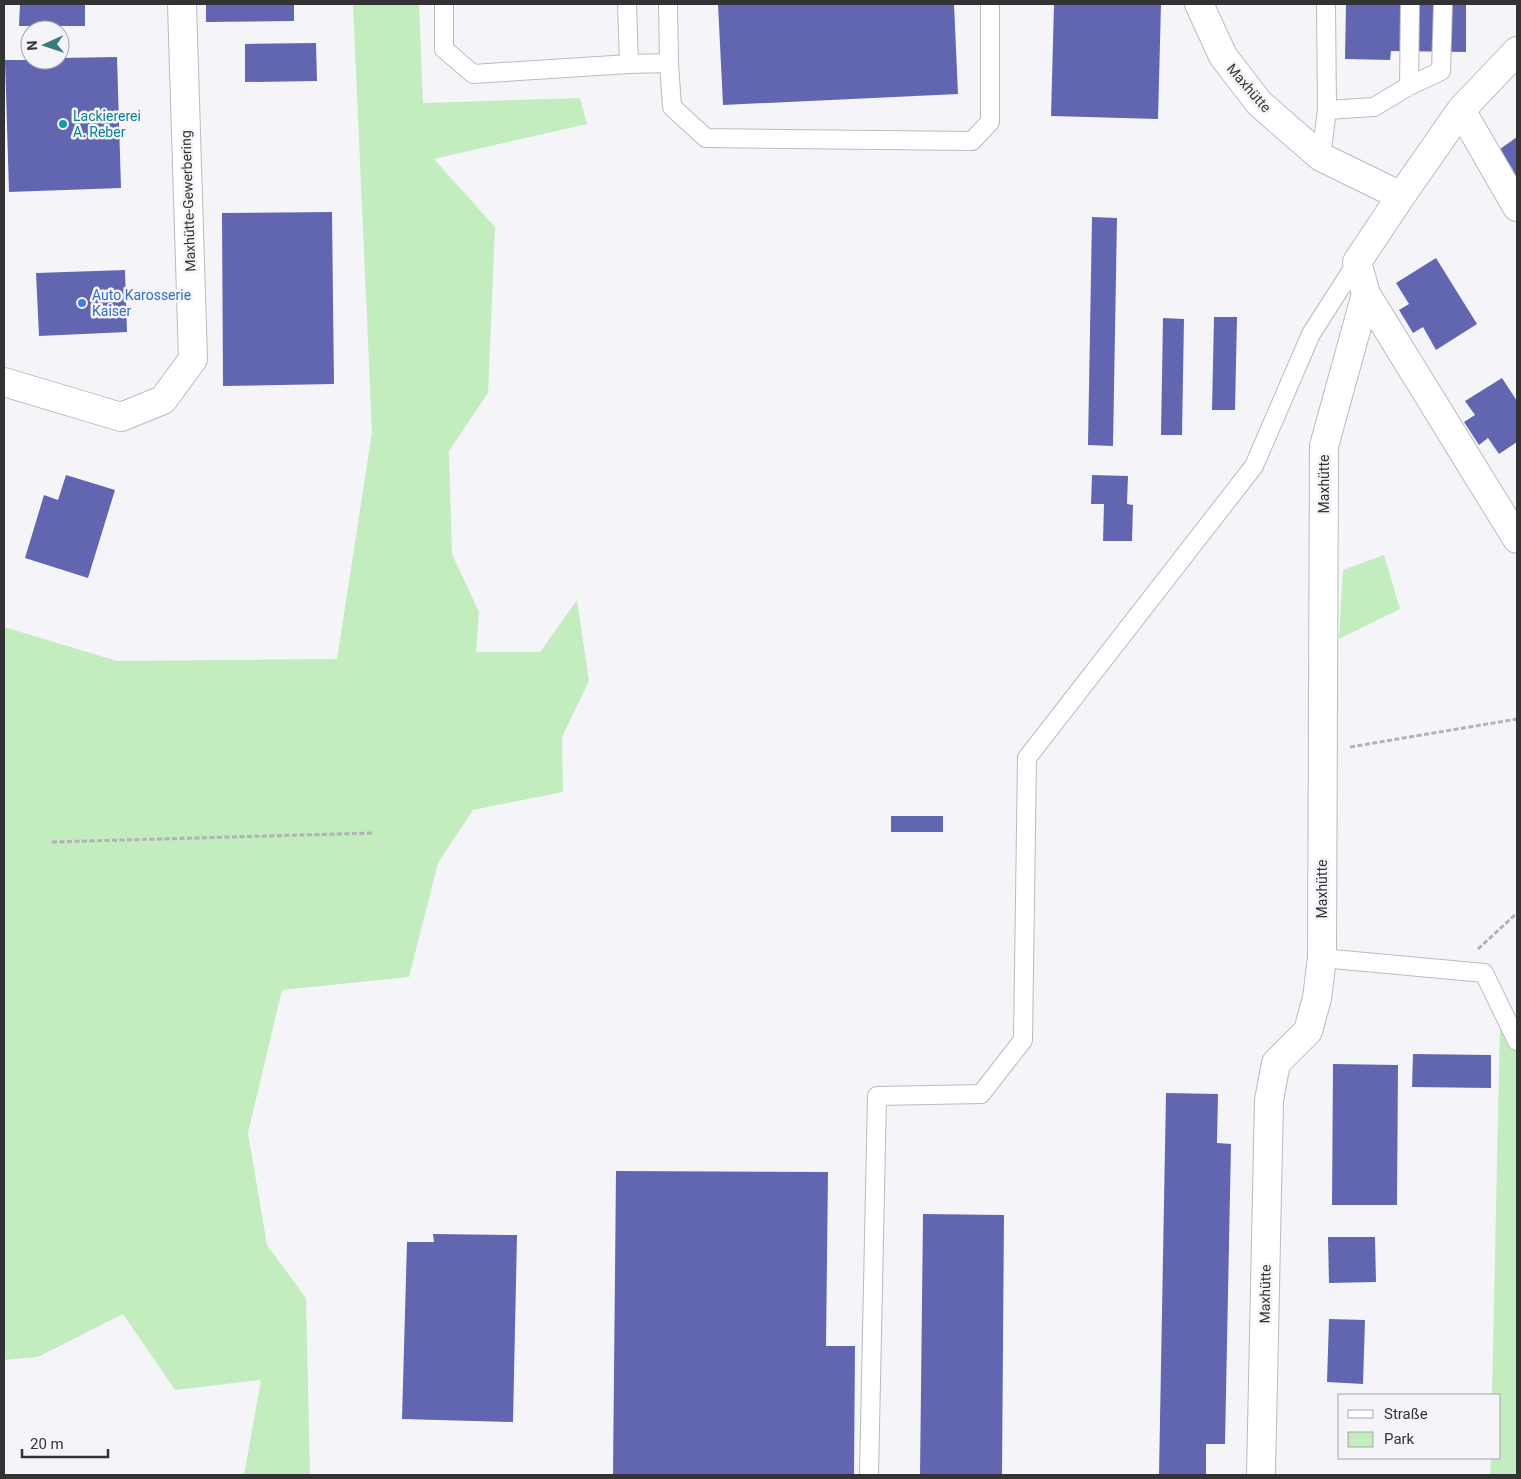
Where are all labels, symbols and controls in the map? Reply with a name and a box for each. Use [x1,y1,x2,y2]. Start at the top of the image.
north arrow [20,20,70,70]
text: N [24,40,40,51]
street label: Maxhütte [1224,61,1274,115]
place label: Lackiererei A. Reber [73,108,141,140]
marker: Lackiererei A. Reber [57,118,69,130]
street label: Maxhütte-Gewerbering [178,130,198,272]
place label: Auto Karosserie Kaiser [92,287,191,319]
marker: Auto Karosserie Kaiser [76,297,88,309]
street label: Maxhütte [1316,455,1332,513]
street label: Maxhütte [1314,860,1330,918]
street label: Maxhütte [1256,1264,1274,1324]
legend [1338,1394,1501,1459]
text: Straße [1384,1405,1428,1423]
scale bar [22,1426,109,1458]
text: Park [1384,1430,1415,1448]
text: 20 m [30,1435,64,1453]

